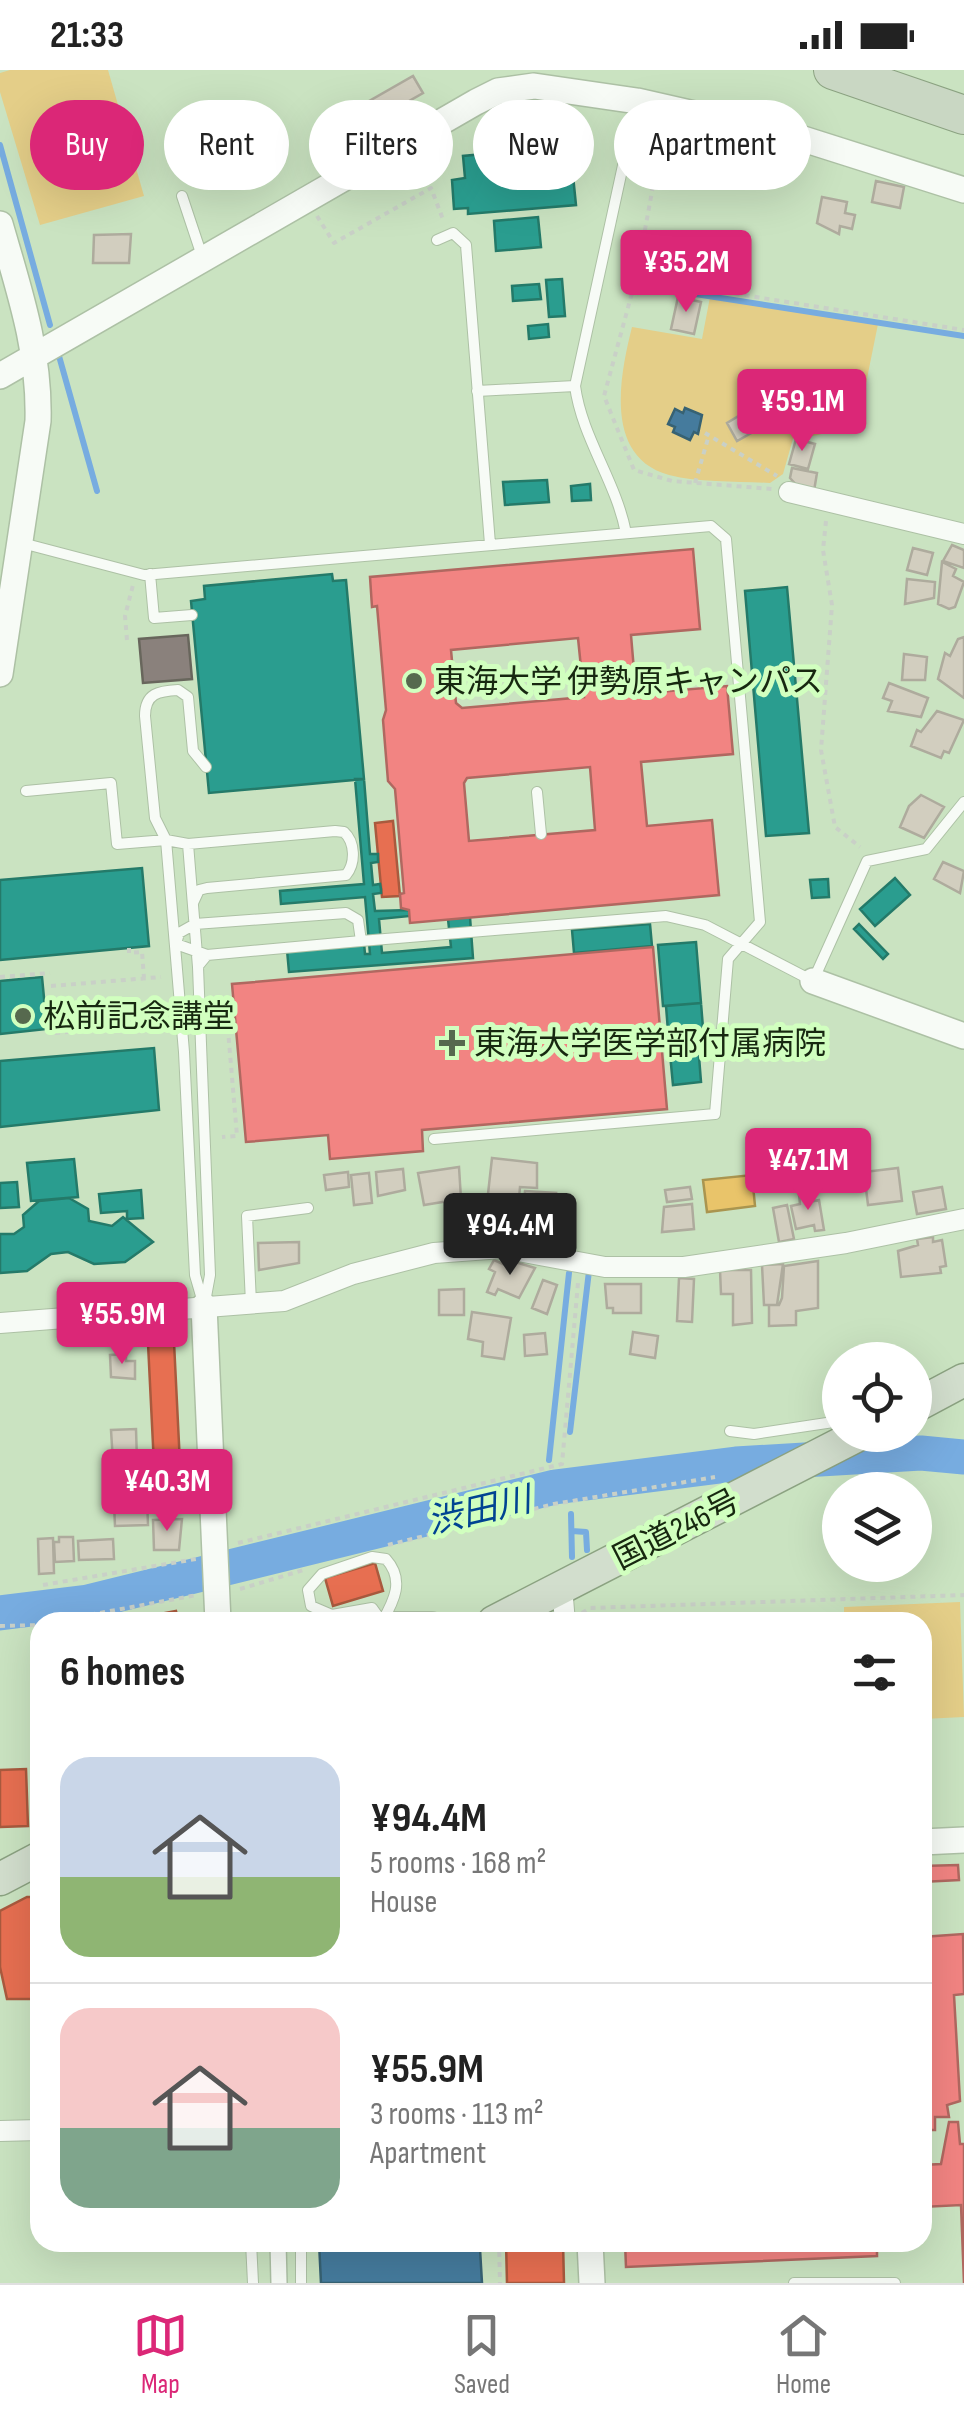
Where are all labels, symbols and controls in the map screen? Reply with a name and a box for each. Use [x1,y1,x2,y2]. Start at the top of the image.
text: 21:33 [50,13,124,58]
chip: Buy [30,100,144,190]
chip: Rent [164,100,289,190]
chip: Filters [309,100,453,190]
chip: New [473,100,594,190]
chip: Apartment [614,100,811,190]
pin: ¥35.2M [605,230,767,315]
text: ¥35.2M [643,243,729,282]
pin: ¥59.1M [721,369,883,454]
text: ¥59.1M [759,382,845,421]
place label: 東海大学 伊勢原キャンパス [434,663,823,702]
marker: 東海大学 伊勢原キャンパス [403,670,425,692]
place label: 松前記念講堂 [43,998,235,1037]
marker: 松前記念講堂 [12,1005,34,1027]
place label: 東海大学医学部付属病院 [474,1025,826,1064]
marker: 東海大学医学部付属病院 [439,1030,465,1056]
pin: ¥47.1M [727,1128,889,1213]
text: ¥47.1M [767,1141,849,1180]
pin: ¥94.4M [429,1193,591,1278]
text: ¥94.4M [466,1206,554,1245]
pin: ¥55.9M [41,1282,203,1367]
text: ¥55.9M [79,1295,165,1334]
map controls [822,1342,932,1582]
button: locate [822,1342,932,1452]
pin: ¥40.3M [86,1449,248,1534]
text: ¥40.3M [123,1462,211,1501]
button: layers [822,1472,932,1582]
water label: 渋田川 [423,1478,539,1544]
street label: 国道246号 [607,1482,746,1579]
icon: filters [847,1645,902,1700]
text: 6 homes [60,1647,185,1698]
text: ¥94.4M [370,1793,487,1844]
icon: home [140,1797,260,1917]
text: 5 rooms · 168 m² [370,1844,547,1883]
text: House [370,1883,437,1922]
text: ¥55.9M [370,2044,484,2095]
icon: home [140,2048,260,2168]
text: 3 rooms · 113 m² [370,2095,544,2134]
text: Apartment [370,2134,486,2173]
tab: Map [133,2308,188,2401]
tab: Saved [454,2308,510,2401]
tab: Home [776,2308,831,2401]

